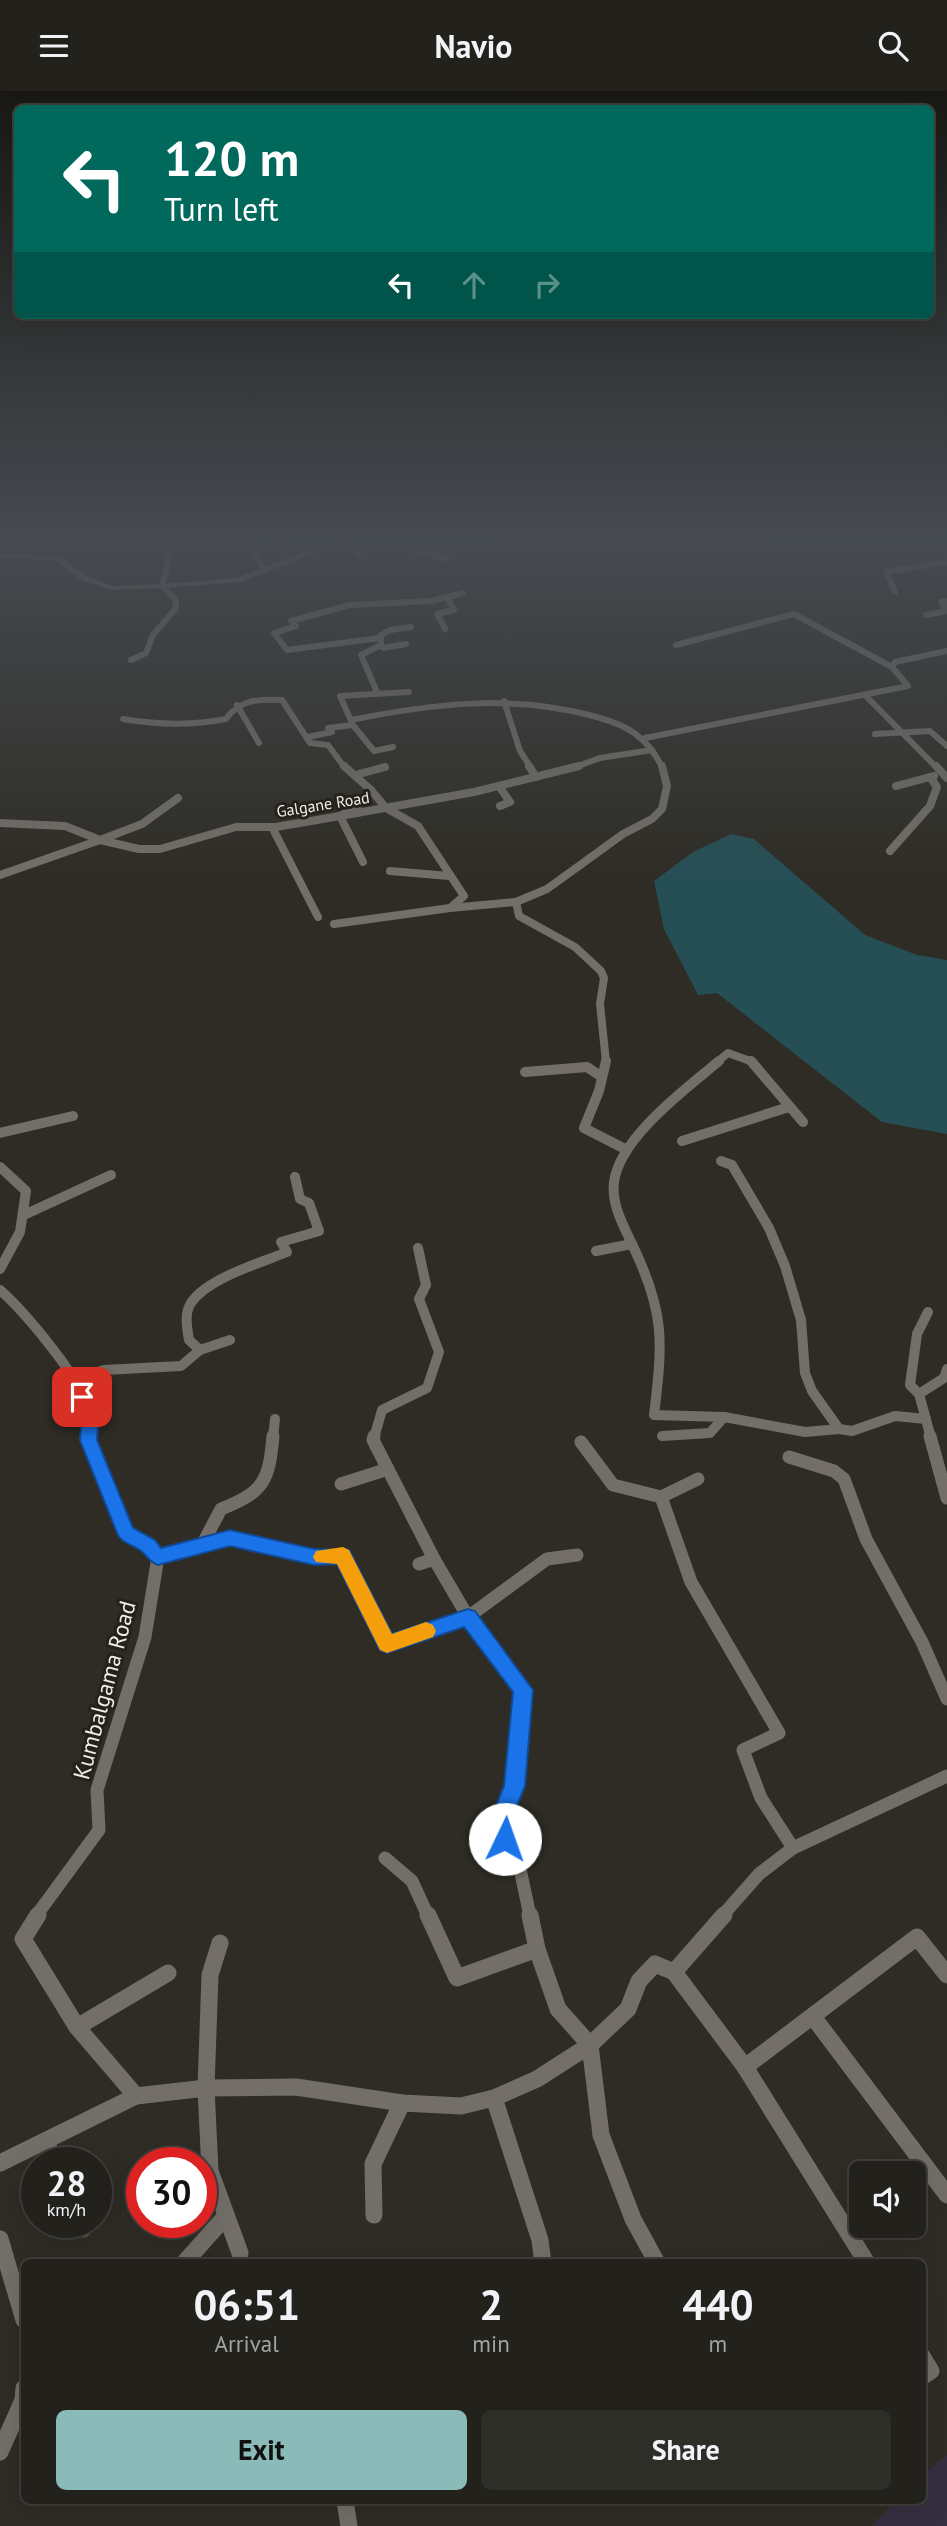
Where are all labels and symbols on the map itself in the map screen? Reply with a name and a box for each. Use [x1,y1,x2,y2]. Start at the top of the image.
street label: Galgane Road [275,787,371,821]
pin [52,1367,112,1427]
street label: Kumbalgama Road [66,1598,142,1782]
position arrow [468,1802,542,1876]
speed limit sign: 30 [126,2147,217,2238]

